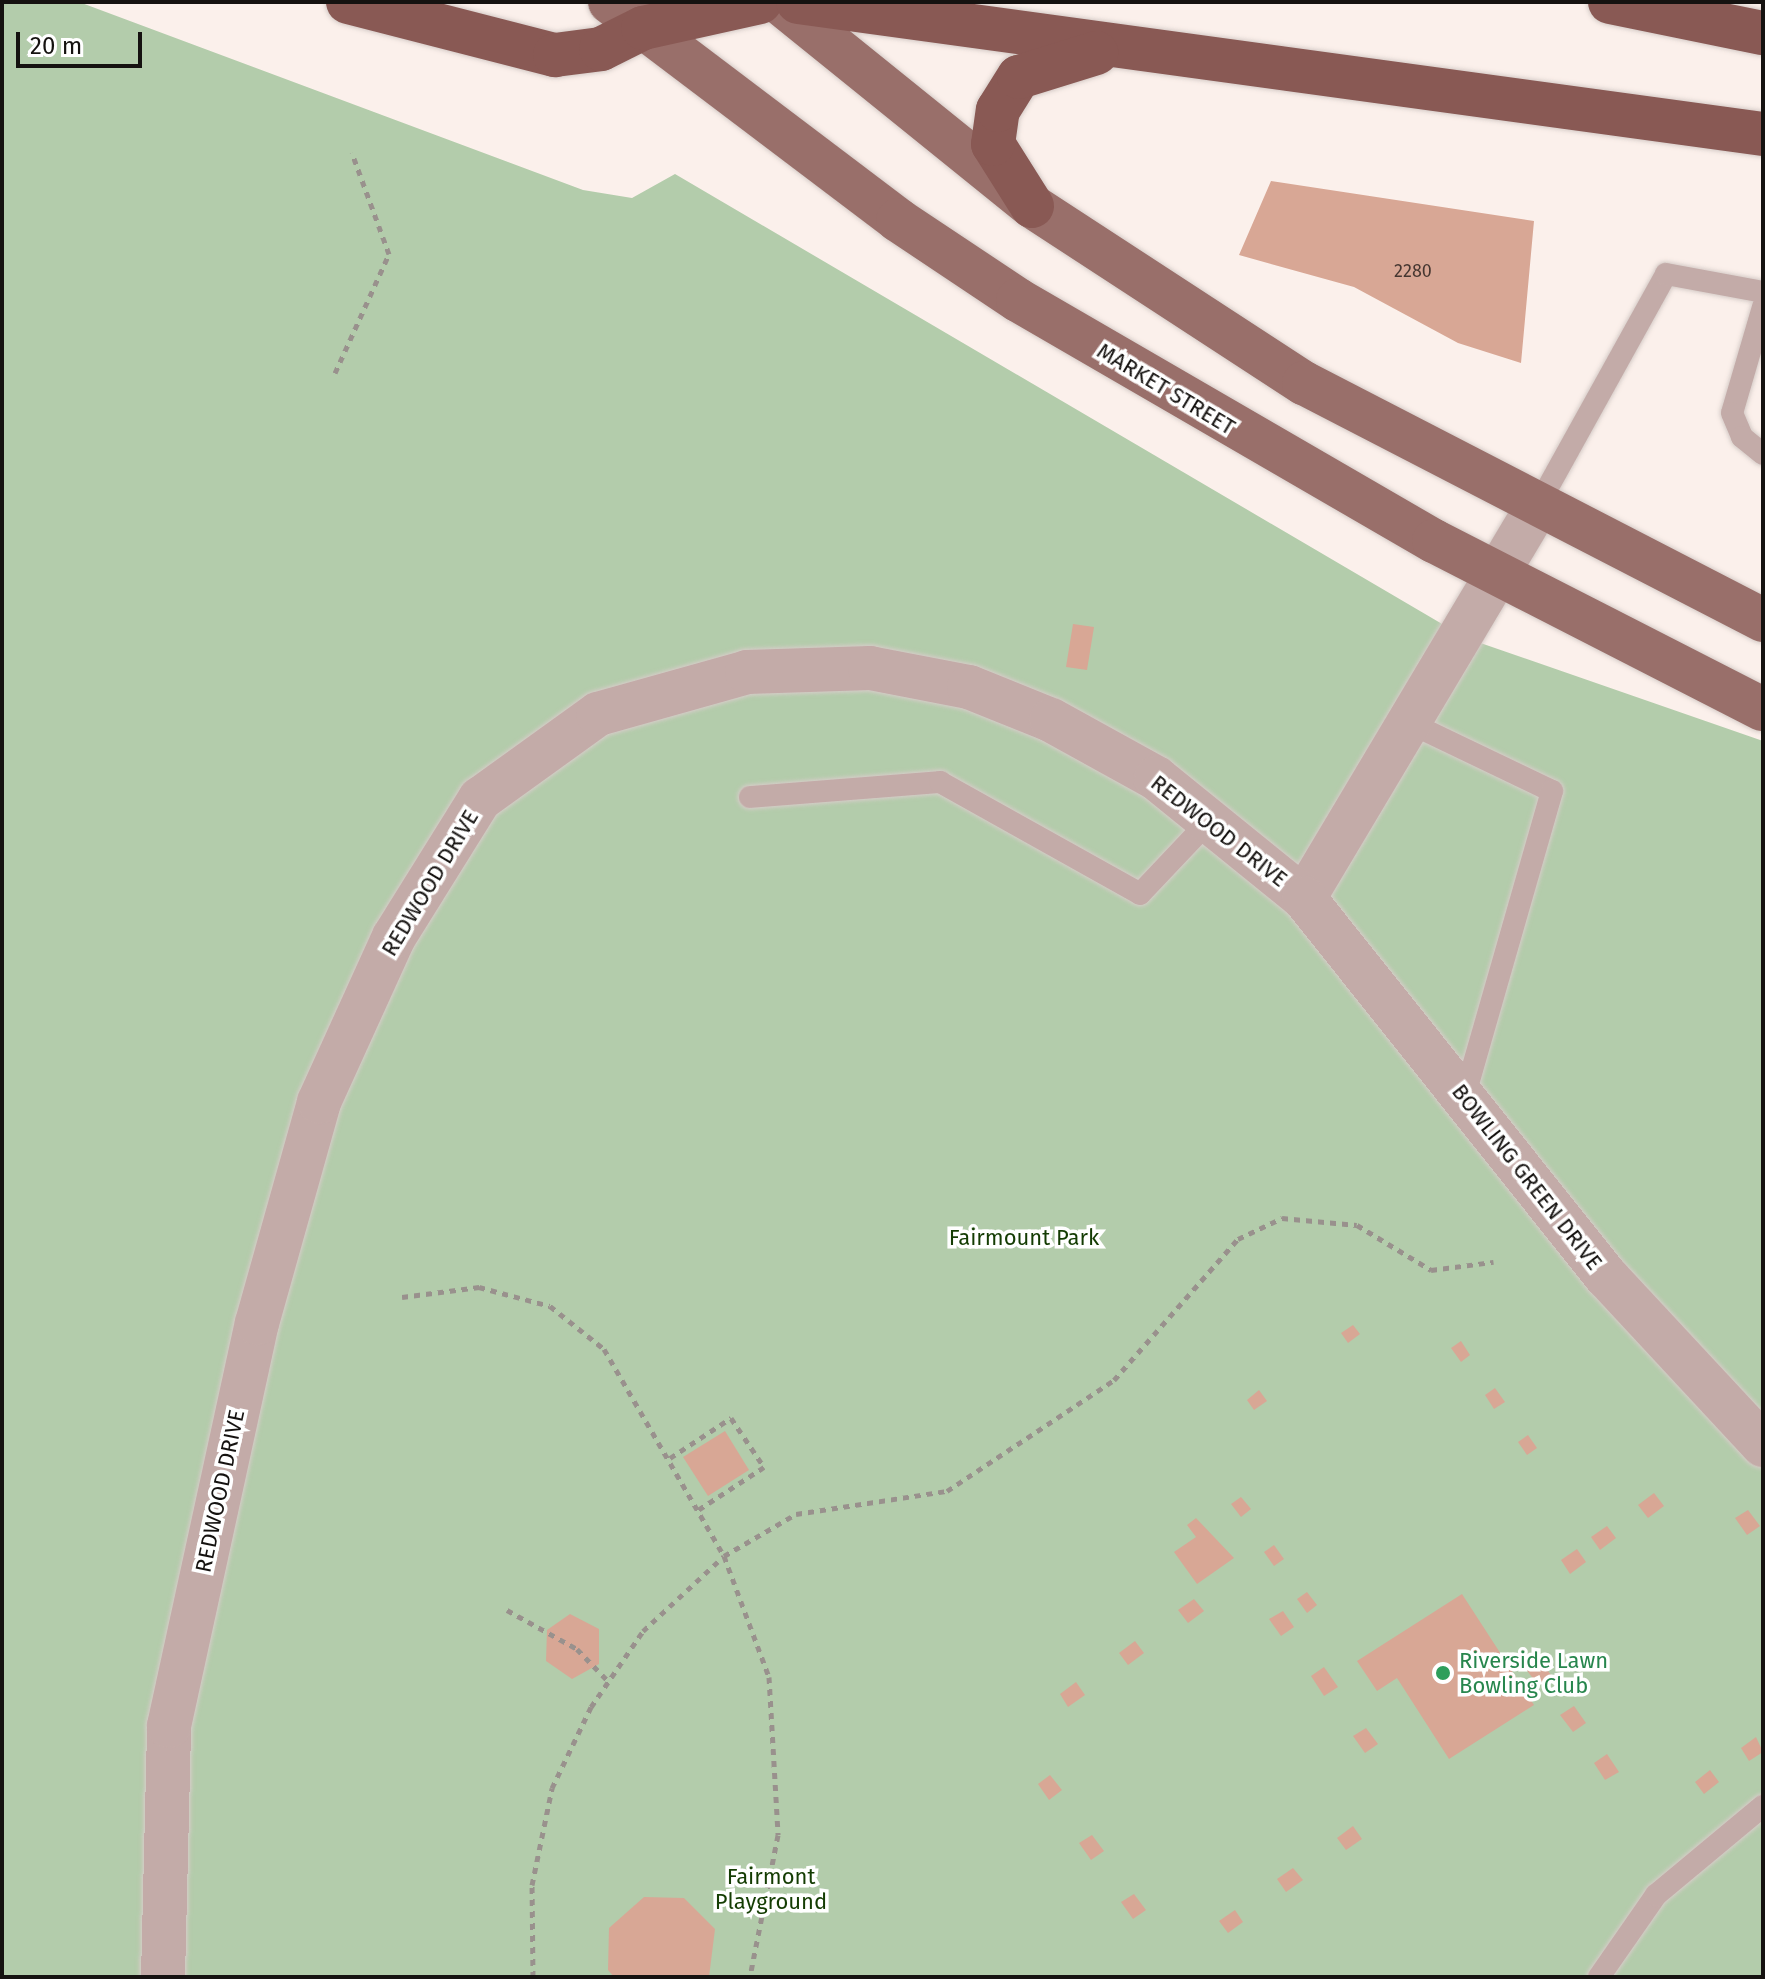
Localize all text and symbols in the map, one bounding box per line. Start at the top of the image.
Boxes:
scale bar [20,16,146,66]
text: 20 m [30,32,82,60]
house number: 2280 [1394,260,1432,282]
street label: MARKET STREET [1092,337,1240,441]
street label: REDWOOD DRIVE [1146,770,1292,892]
street label: REDWOOD DRIVE [376,805,484,961]
street label: BOWLING GREEN DRIVE [1446,1079,1608,1275]
park label: Fairmount Park [949,1225,1099,1251]
street label: REDWOOD DRIVE [190,1407,250,1575]
place label: Riverside Lawn Bowling Club [1459,1647,1608,1698]
marker: Riverside Lawn Bowling Club [1434,1664,1452,1682]
park label: Fairmont Playground [715,1863,827,1914]

